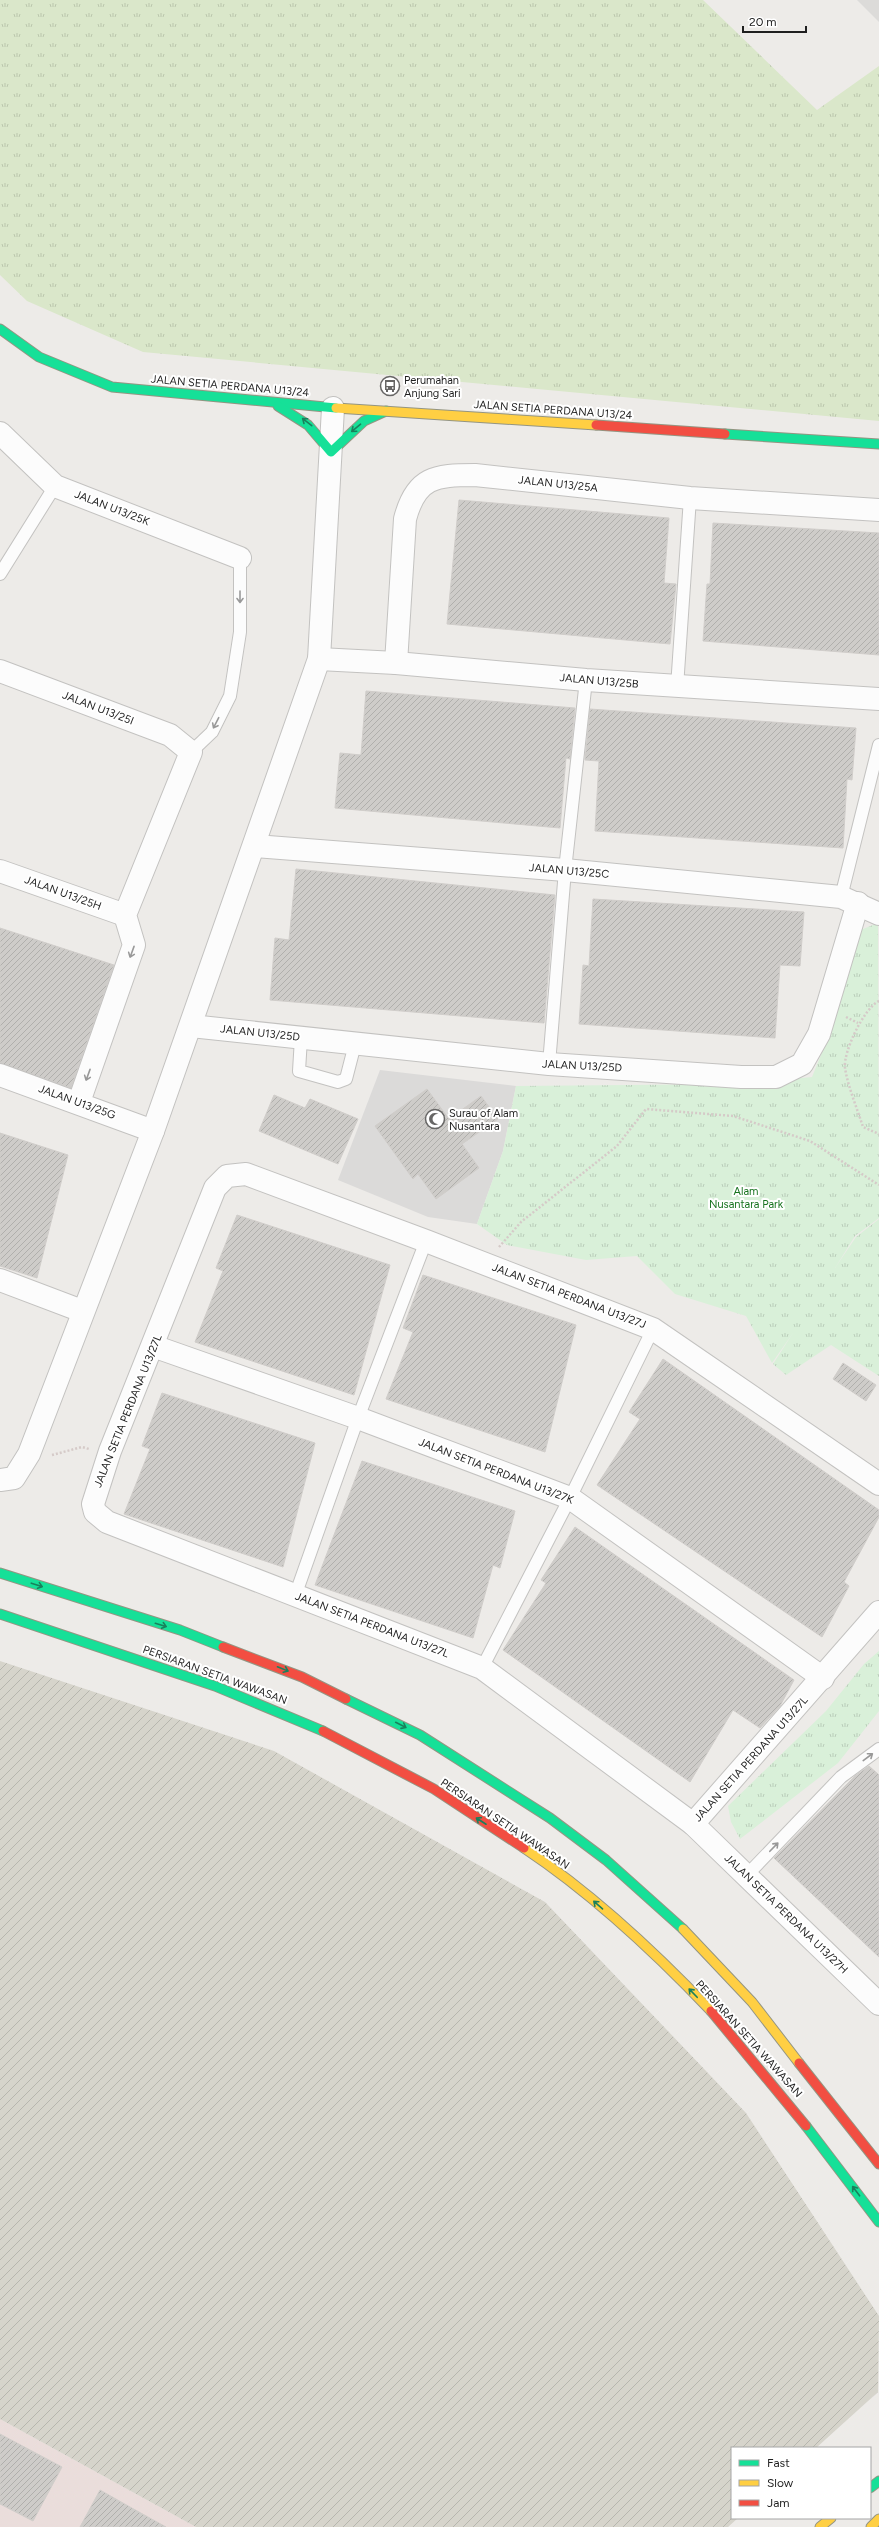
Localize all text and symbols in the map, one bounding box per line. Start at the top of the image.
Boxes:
scale bar [743,8,806,34]
text: 20 m [749,15,777,29]
street label: JALAN SETIA PERDANA U13/24 [150,373,310,399]
place label: Perumahan Anjung Sari [404,374,461,400]
bus stop icon: Perumahan Anjung Sari [379,375,401,397]
street label: JALAN SETIA PERDANA U13/24 [473,398,633,422]
one-way arrow [301,418,312,426]
one-way arrow [350,424,361,433]
street label: JALAN U13/25A [518,473,599,495]
street label: JALAN U13/25K [73,488,152,528]
one-way arrow [236,590,244,603]
street label: JALAN U13/25B [559,671,639,691]
street label: JALAN U13/25I [60,688,136,728]
one-way arrow [212,717,219,729]
street label: JALAN U13/25C [528,861,610,881]
street label: JALAN U13/25H [23,873,103,913]
one-way arrow [127,946,135,958]
street label: JALAN U13/25D [219,1022,301,1044]
street label: JALAN U13/25D [542,1057,623,1075]
one-way arrow [84,1069,92,1081]
street label: JALAN U13/25G [37,1082,117,1122]
place label: Surau of Alam Nusantara [449,1107,518,1133]
mosque icon: Surau of Alam Nusantara [424,1108,446,1130]
park label: Alam Nusantara Park [709,1185,784,1211]
street label: JALAN SETIA PERDANA U13/27J [490,1261,648,1331]
street label: JALAN SETIA PERDANA U13/27L [91,1332,165,1489]
street label: JALAN SETIA PERDANA U13/27K [417,1435,576,1507]
one-way arrow [30,1582,43,1589]
street label: JALAN SETIA PERDANA U13/27L [293,1590,451,1661]
one-way arrow [154,1622,167,1629]
street label: PERSIARAN SETIA WAWASAN [141,1643,289,1707]
one-way arrow [276,1666,288,1674]
street label: JALAN SETIA PERDANA U13/27L [691,1694,811,1824]
one-way arrow [394,1722,406,1729]
one-way arrow [862,1753,873,1761]
street label: PERSIARAN SETIA WAWASAN [438,1776,572,1872]
one-way arrow [476,1817,487,1825]
one-way arrow [769,1842,779,1852]
street label: JALAN SETIA PERDANA U13/27H [722,1852,850,1976]
one-way arrow [593,1900,603,1909]
street label: PERSIARAN SETIA WAWASAN [693,1978,805,2100]
one-way arrow [689,1989,698,1999]
one-way arrow [851,2185,860,2196]
legend [731,2447,871,2519]
text: Fast [767,2456,790,2470]
text: Slow [767,2476,794,2490]
text: Jam [767,2496,790,2510]

